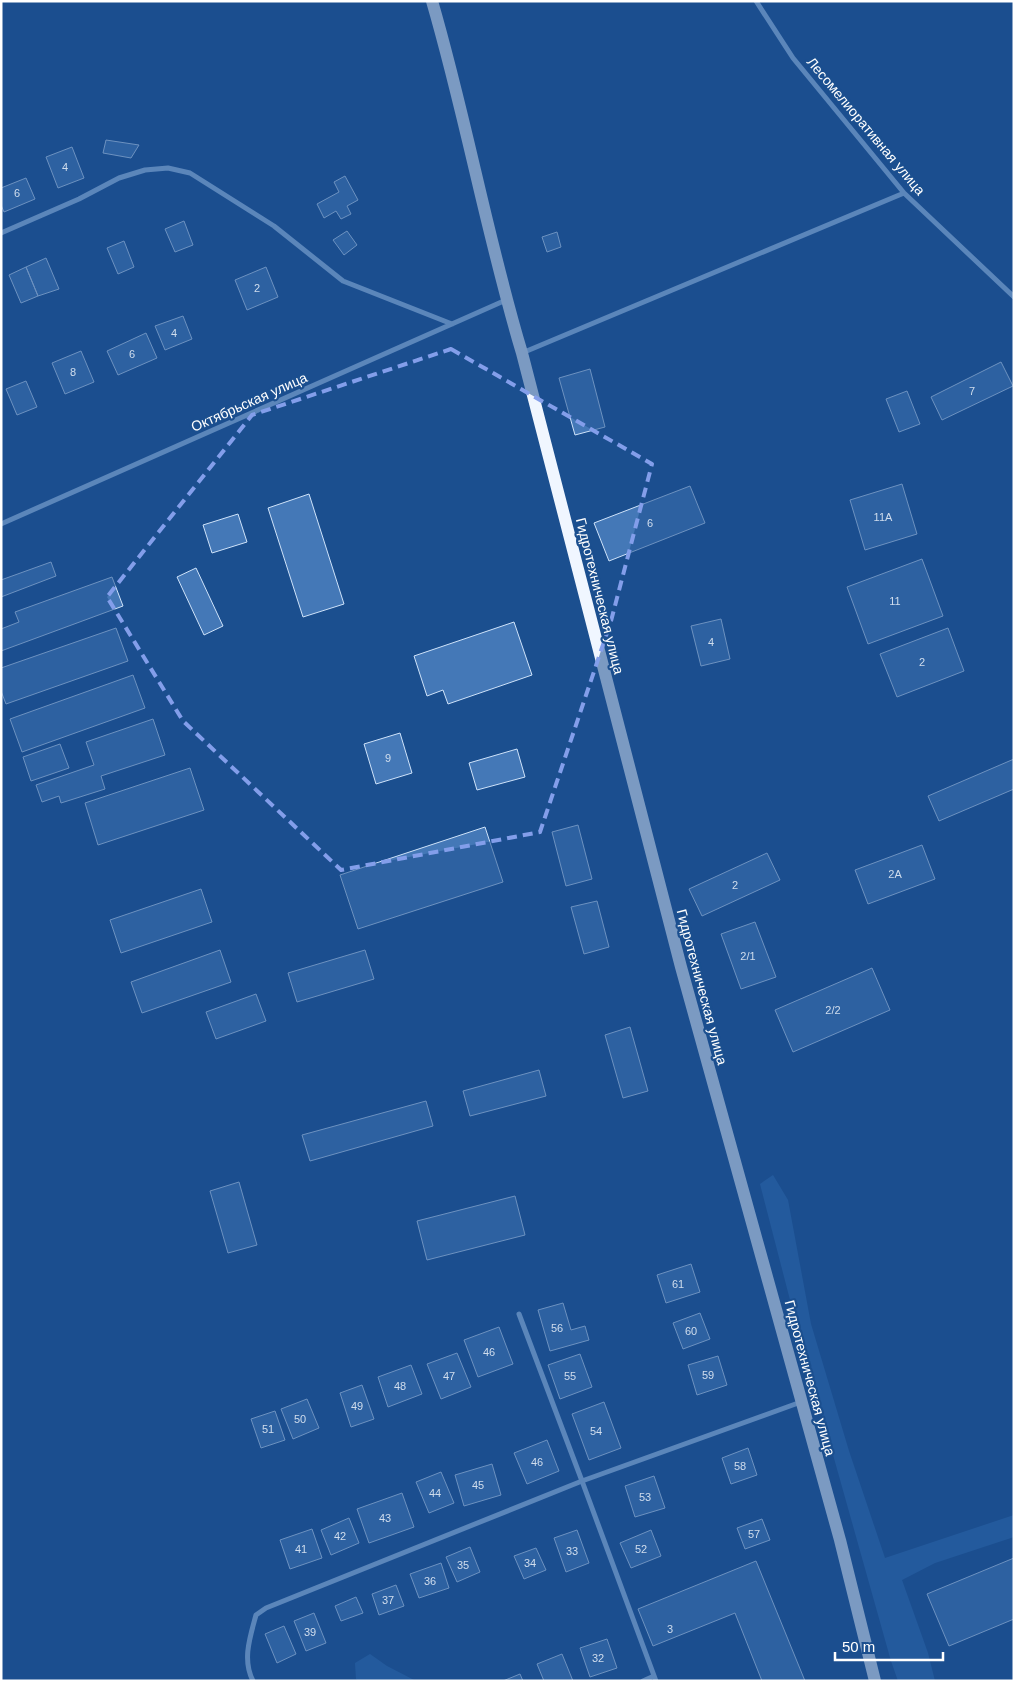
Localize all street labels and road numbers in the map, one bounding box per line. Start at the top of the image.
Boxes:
street label: Лесомелиоративная улица [804,54,929,198]
street label: Октябрьская улица [188,369,310,435]
street label: Гидротехническая улица [573,516,627,676]
street label: Гидротехническая улица [673,907,731,1067]
street label: Гидротехническая улица [781,1298,839,1458]

